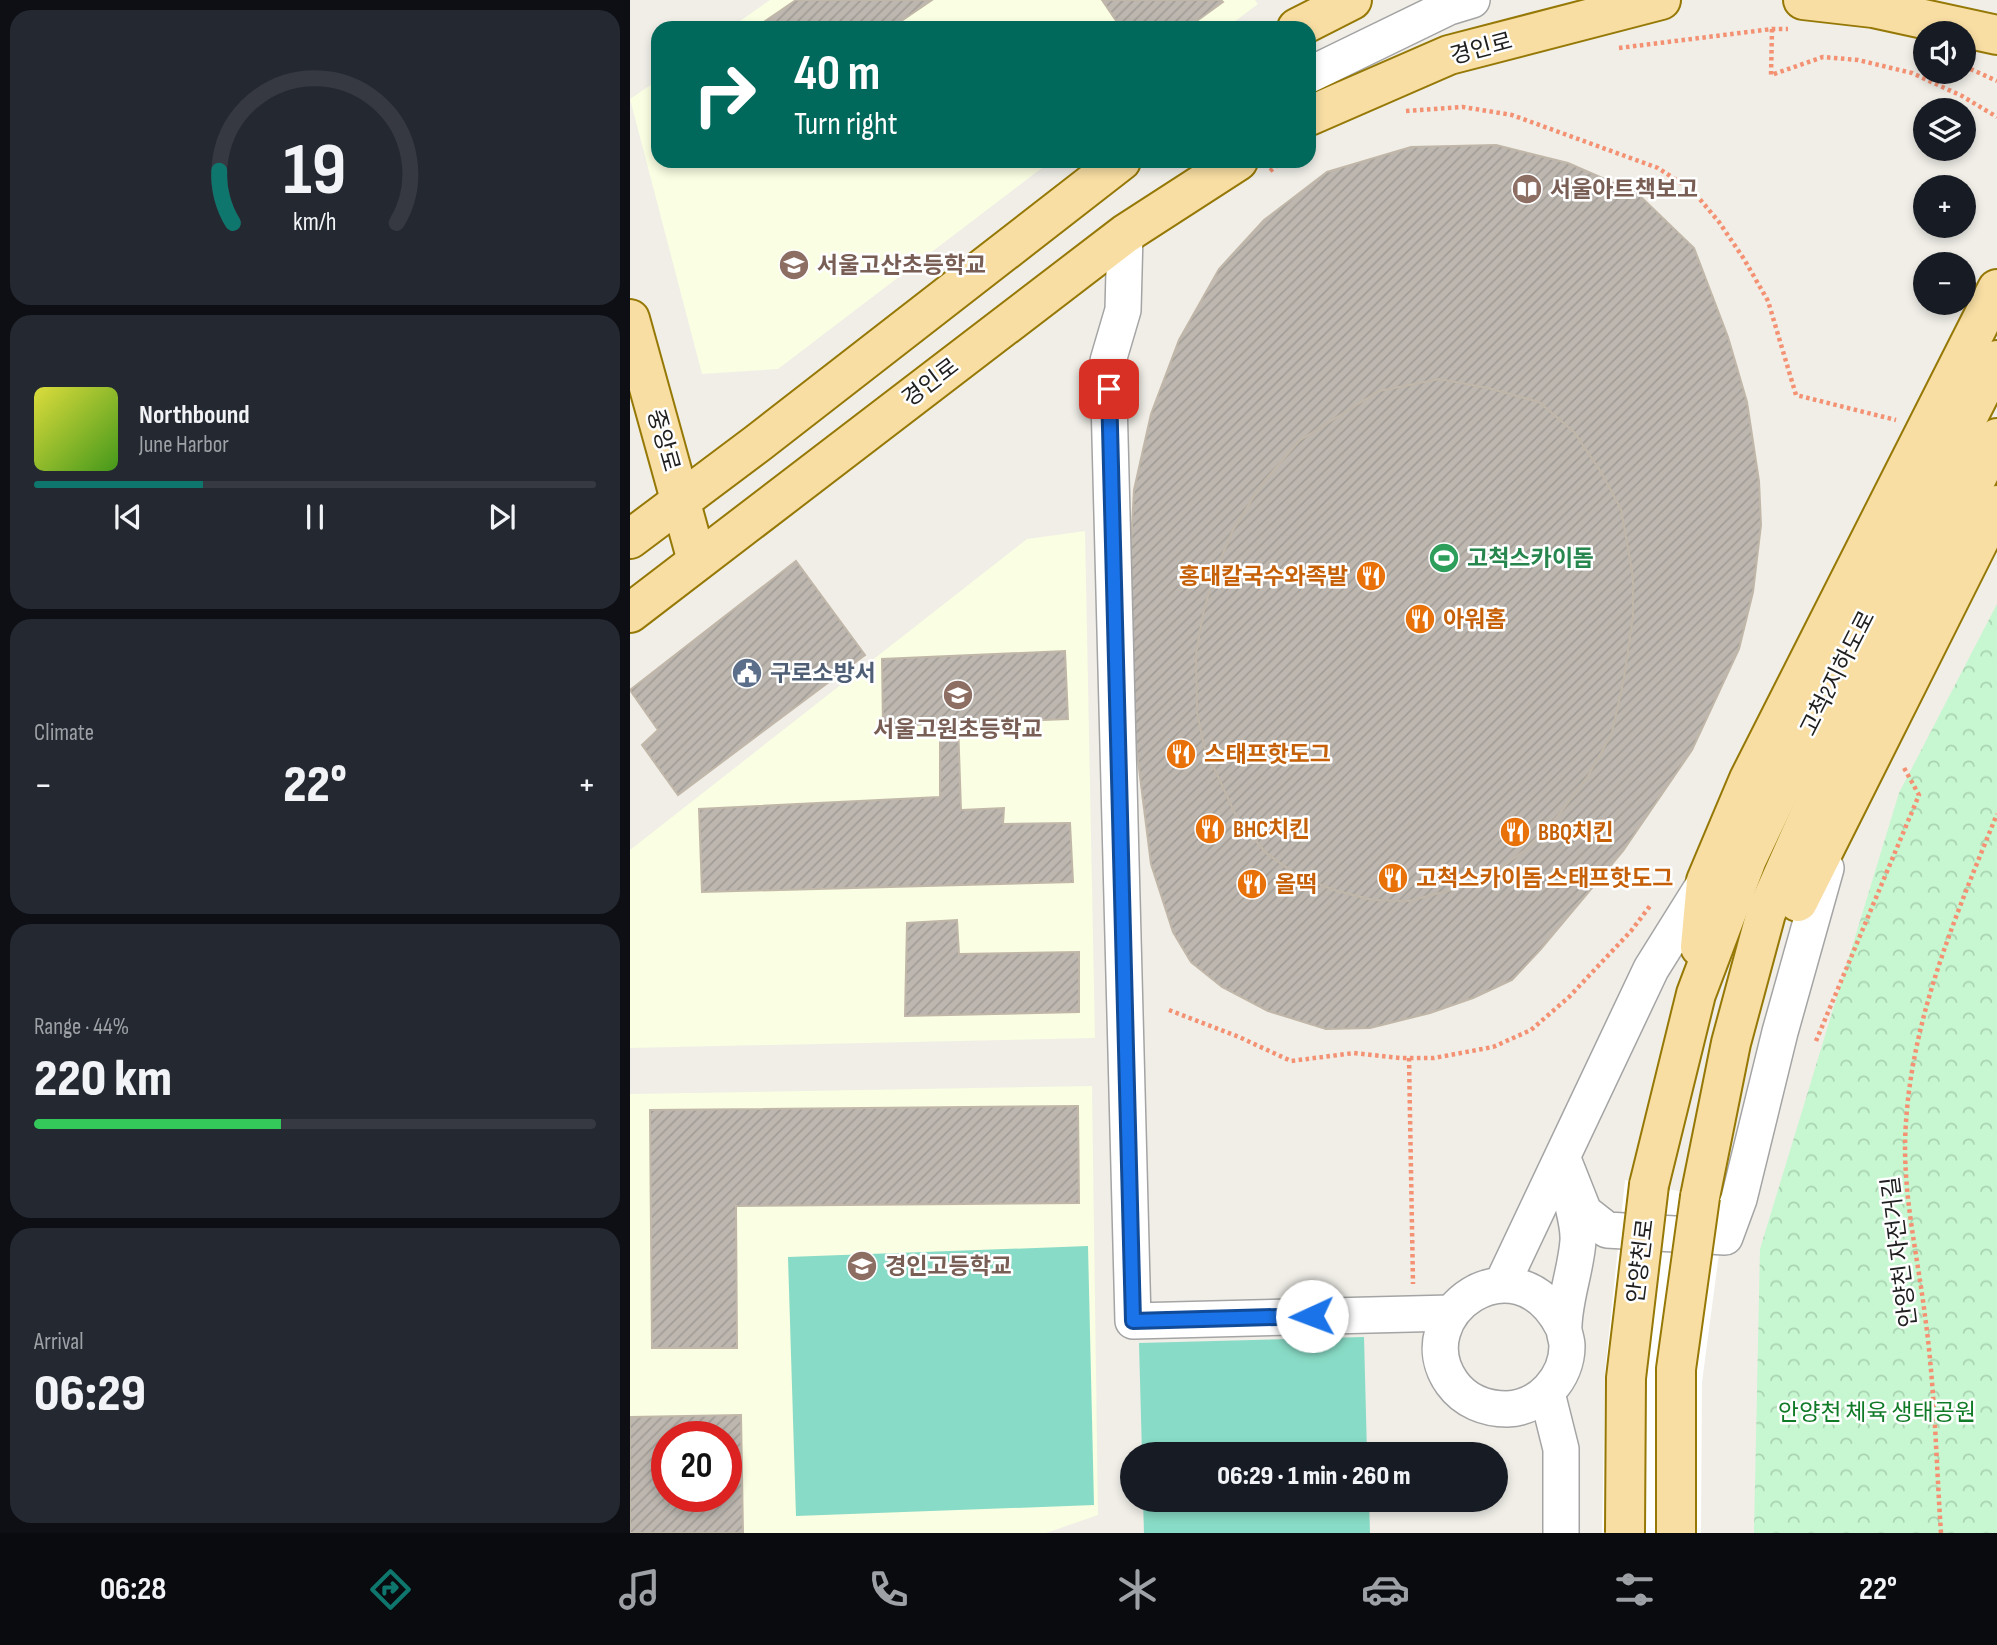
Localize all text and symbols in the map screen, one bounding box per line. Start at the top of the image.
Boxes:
map controls [1913,21,1976,315]
button: sound [1913,21,1976,84]
street label: 경인로 [1447,27,1516,71]
text: 40 m [794,45,880,104]
icon: right [679,49,770,140]
button: layers [1913,98,1976,161]
text: Turn right [794,105,898,144]
text: 19 [283,128,347,216]
library icon: 서울아트책보고 [1510,172,1544,206]
button: + [1913,175,1976,238]
place label: 서울아트책보고 [1550,176,1698,204]
text: km/h [293,207,337,238]
school or university icon: 서울고산초등학교 [777,248,811,282]
place label: 서울고산초등학교 [817,252,986,280]
button: − [1913,252,1976,315]
street label: 경인로 [897,353,964,413]
pin [1079,359,1139,419]
icon: arrive [1090,370,1128,408]
text: Northbound [139,400,250,431]
street label: 중앙로 [641,406,685,475]
text: June Harbor [139,431,229,459]
icon: previous [109,498,147,536]
icon: pause [296,498,334,536]
icon: next [483,498,521,536]
sports icon: 고척스카이돔 [1427,541,1461,575]
place label: 고척스카이돔 [1467,545,1594,573]
restaurant icon: 홍대칼국수와족발 [1354,559,1388,593]
place label: 홍대칼국수와족발 [1179,563,1348,591]
restaurant icon: 아워홈 [1403,602,1437,636]
place label: 아워홈 [1443,606,1506,634]
street label: 고척2지하도로 [1794,606,1881,741]
public building icon: 구로소방서 [730,656,764,690]
place label: 구로소방서 [770,660,876,688]
school or university icon: 서울고원초등학교 [941,678,975,712]
place label: 서울고원초등학교 [873,716,1043,744]
text: Climate [34,719,94,747]
restaurant icon: 스태프핫도그 [1164,737,1198,771]
place label: 스태프핫도그 [1204,741,1331,769]
text: 22° [283,754,347,817]
text: − [34,763,53,808]
text: + [577,763,596,808]
restaurant icon: BHC치킨 [1193,812,1227,846]
restaurant icon: BBQ치킨 [1498,815,1532,849]
place label: BHC치킨 [1233,816,1310,844]
place label: BBQ치킨 [1538,819,1614,847]
restaurant icon: 고척스카이돔 스태프핫도그 [1376,861,1410,895]
place label: 고척스카이돔 스태프핫도그 [1416,865,1674,893]
restaurant icon: 올떡 [1235,867,1269,901]
place label: 올떡 [1275,871,1317,899]
text: Range · 44% [34,1013,129,1041]
text: 220 km [34,1048,172,1111]
street label: 안양천 자전거길 [1877,1175,1923,1329]
street label: 안양천로 [1622,1217,1660,1305]
school or university icon: 경인고등학교 [845,1249,879,1283]
place label: 경인고등학교 [885,1253,1012,1281]
position arrow [1275,1279,1349,1353]
text: Arrival [34,1328,83,1356]
text: 06:29 [34,1363,146,1426]
park label: 안양천 체육 생태공원 [1778,1399,1976,1427]
speed limit sign: 20 [651,1421,742,1512]
text: 06:29 · 1 min · 260 m [1217,1461,1411,1492]
icon: directions [366,1565,415,1614]
icon: music [615,1565,664,1614]
icon: phone [864,1565,913,1614]
icon: climate [1113,1565,1162,1614]
icon: car [1361,1565,1410,1614]
icon: filters [1610,1565,1659,1614]
text: 06:28 [100,1570,166,1609]
text: 22° [1859,1570,1897,1609]

